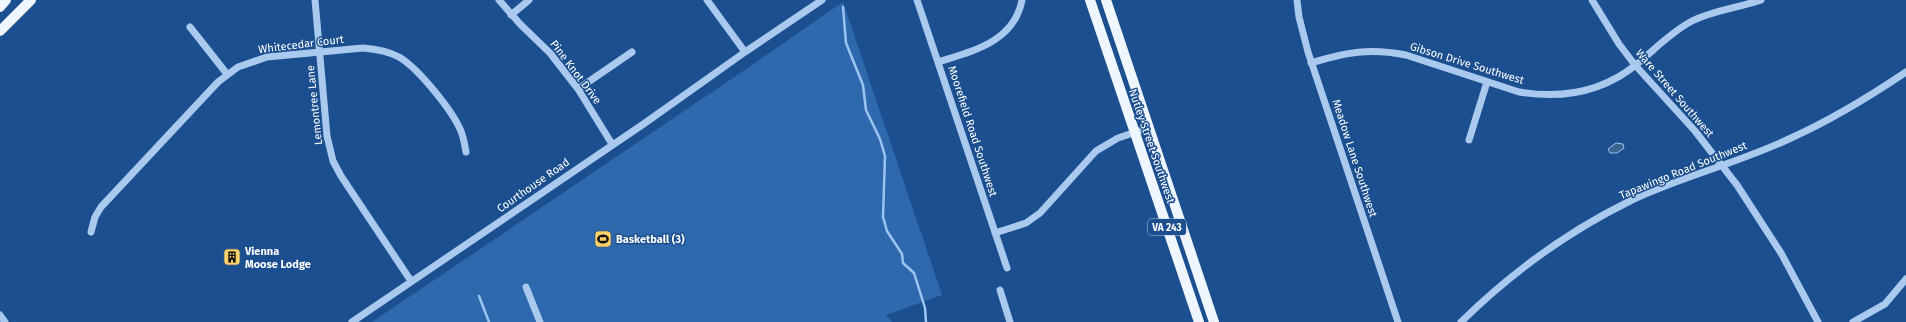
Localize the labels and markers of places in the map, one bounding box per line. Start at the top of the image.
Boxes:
sports icon: Basketball (3) [593,229,613,249]
place label: Basketball (3) [616,233,685,246]
place label: Vienna Moose Lodge [244,245,311,271]
building icon: Vienna Moose Lodge [222,247,242,267]

